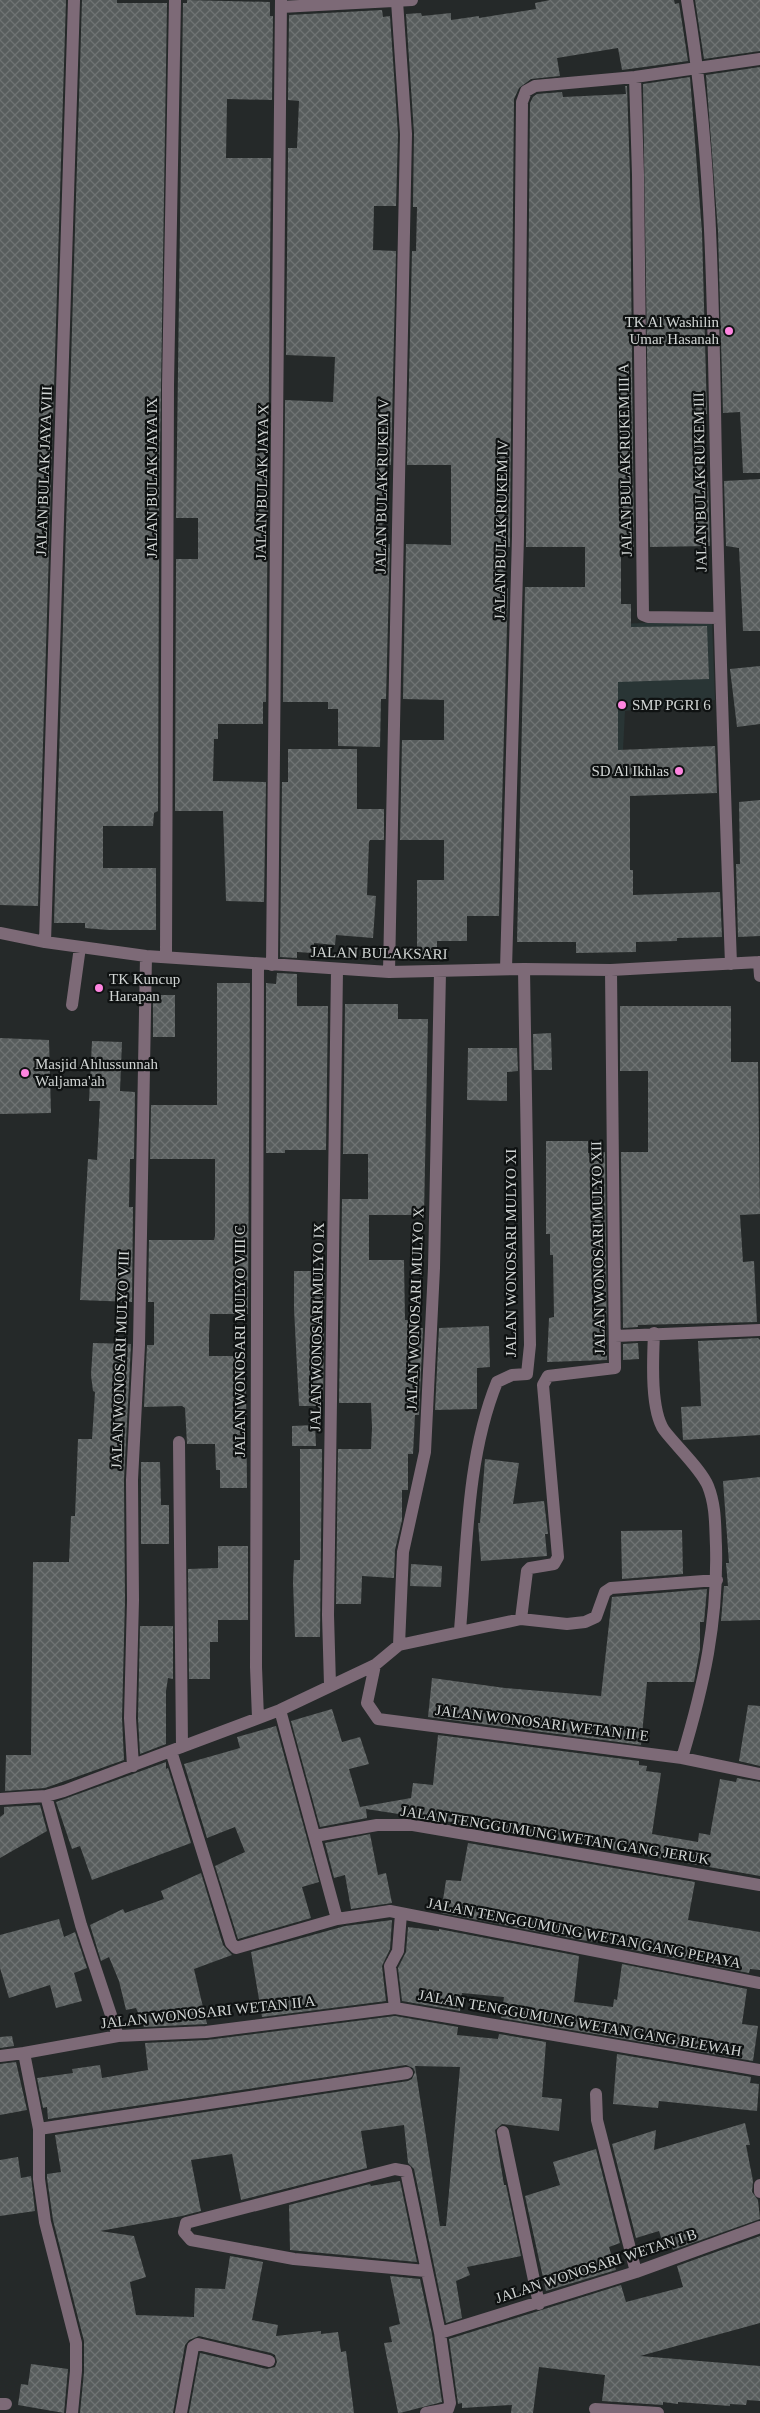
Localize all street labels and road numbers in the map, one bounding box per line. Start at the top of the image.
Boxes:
street label: JALAN BULAK RUKEM III A [615,363,635,557]
street label: JALAN BULAK JAYA VIII [33,386,55,556]
street label: JALAN BULAK RUKEM III [690,392,710,572]
street label: JALAN BULAK JAYA IX [144,397,160,558]
street label: JALAN BULAK RUKEM V [372,398,392,574]
street label: JALAN BULAK JAYA X [253,404,271,560]
street label: JALAN BULAK RUKEM IV [491,440,511,620]
street label: JALAN BULAKSARI [310,944,448,962]
street label: JALAN WONOSARI MULYO XII [588,1141,608,1355]
street label: JALAN WONOSARI MULYO XI [503,1149,519,1357]
street label: JALAN WONOSARI MULYO X [403,1207,427,1411]
street label: JALAN WONOSARI MULYO IX [307,1222,327,1431]
street label: JALAN WONOSARI MULYO VIII C [232,1225,248,1457]
street label: JALAN WONOSARI MULYO VIII [108,1251,132,1469]
street label: JALAN WONOSARI WETAN II E [434,1702,650,1744]
street label: JALAN TENGGUMUNG WETAN GANG JERUK [399,1803,711,1867]
street label: JALAN TENGGUMUNG WETAN GANG PEPAYA [426,1895,743,1971]
street label: JALAN TENGGUMUNG WETAN GANG BLEWAH [417,1987,743,2059]
street label: JALAN WONOSARI WETAN II A [100,1993,316,2031]
street label: JALAN WONOSARI WETAN I B [493,2226,699,2306]

